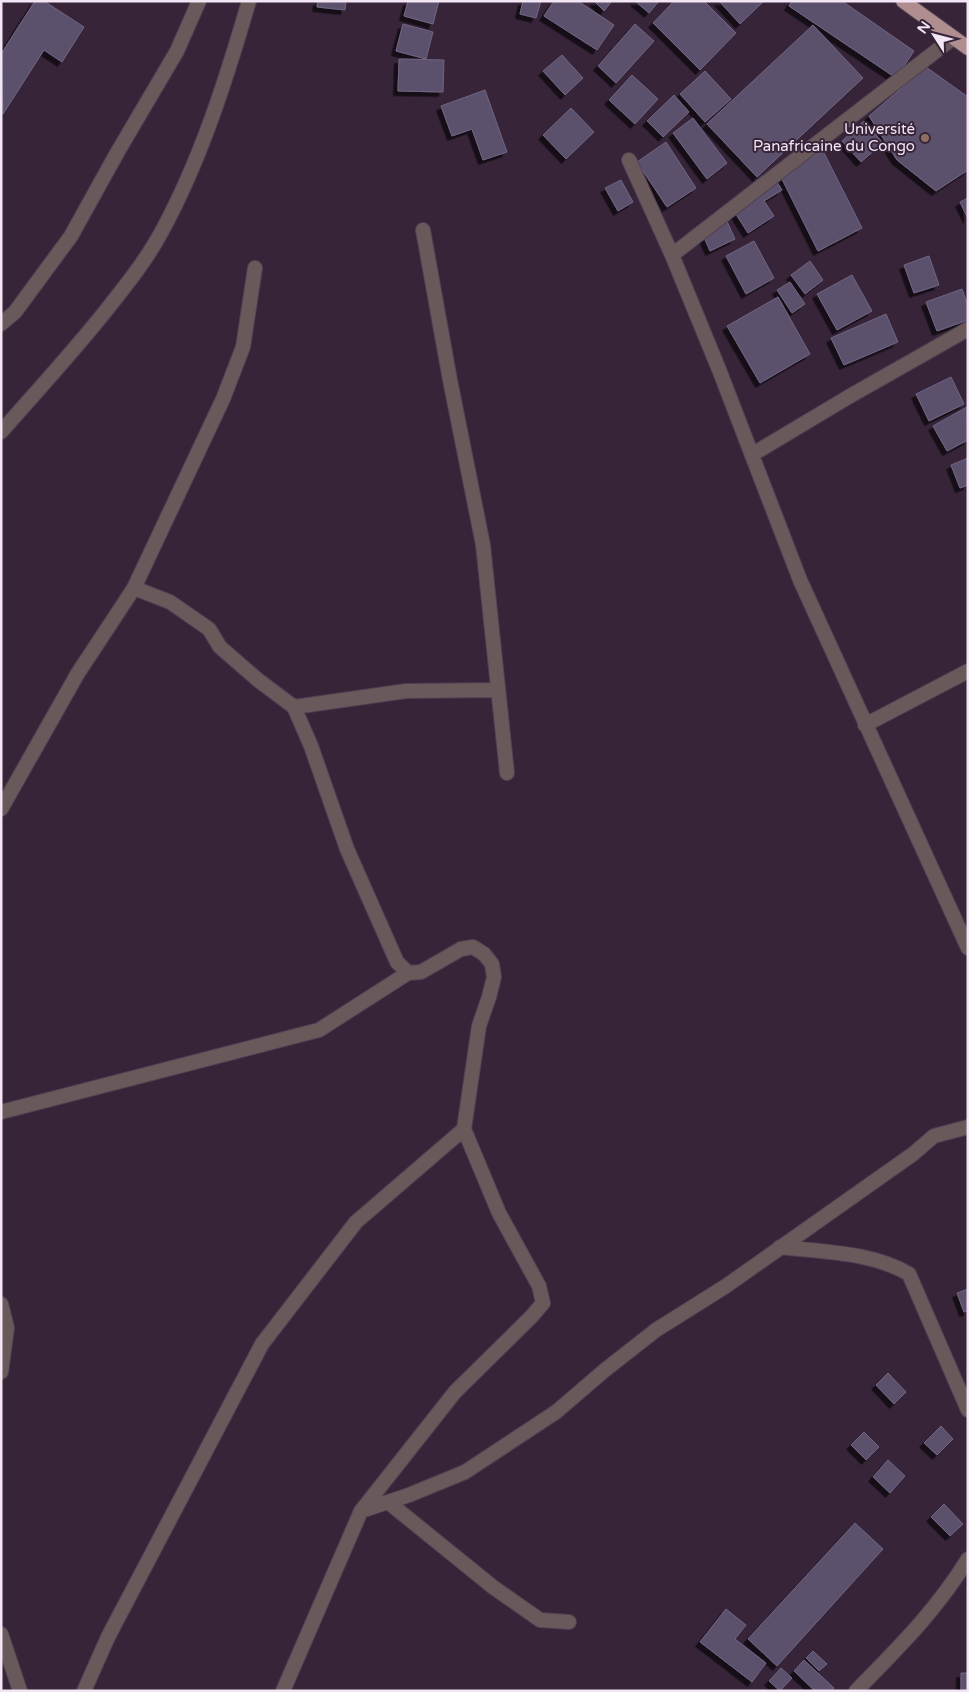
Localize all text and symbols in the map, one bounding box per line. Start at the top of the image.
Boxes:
north arrow [909,10,959,60]
text: N [914,18,934,37]
place label: Université Panafricaine du Congo [753,120,915,155]
marker: Université Panafricaine du Congo [919,132,931,144]

